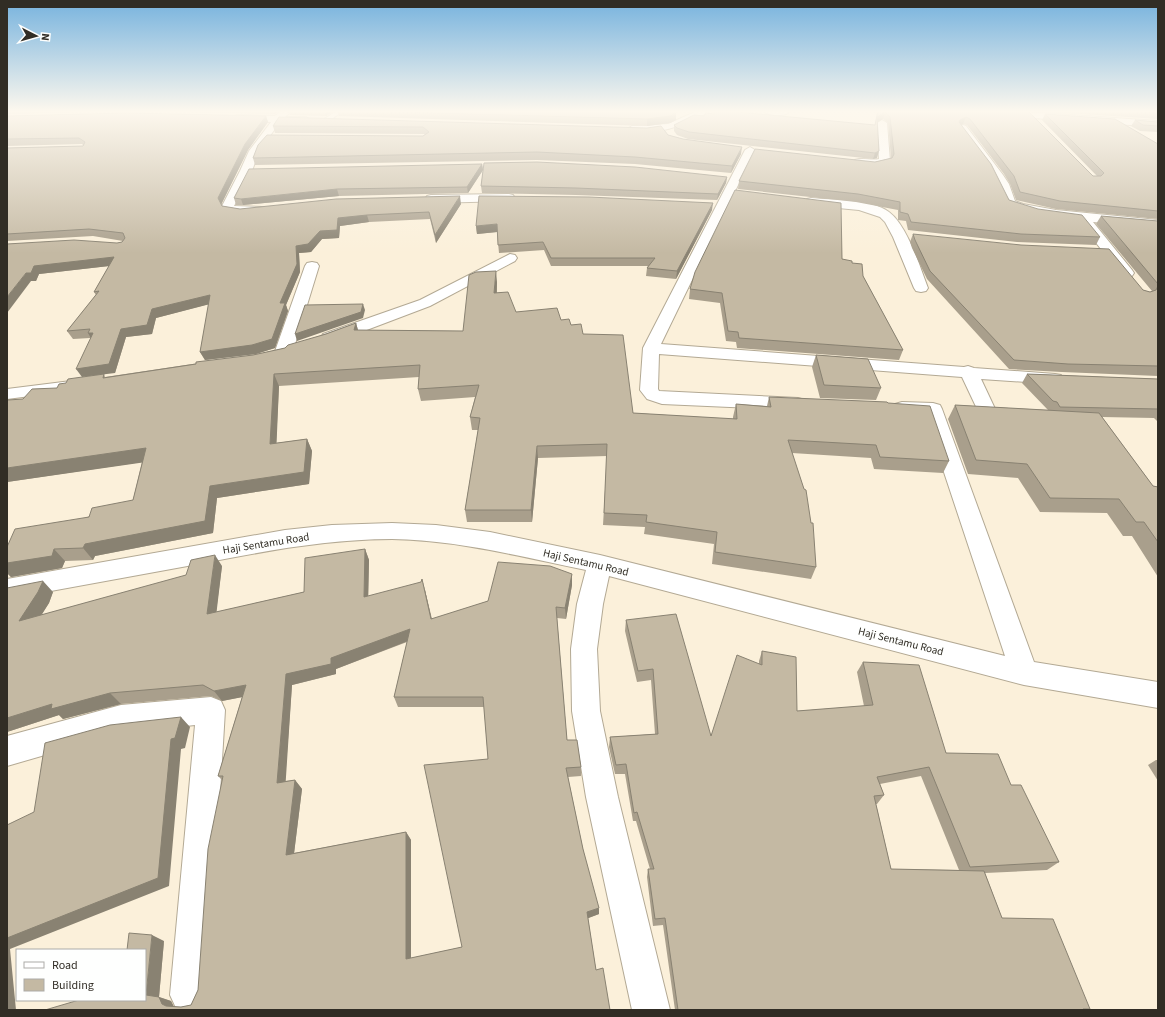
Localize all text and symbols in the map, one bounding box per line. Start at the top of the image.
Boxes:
north arrow [16,16,56,56]
text: N [38,33,53,41]
street label: Haji Sentamu Road [222,529,311,558]
street label: Haji Sentamu Road [542,545,630,580]
street label: Haji Sentamu Road [857,624,945,659]
legend [16,949,146,1001]
text: Road [52,957,78,974]
text: Building [52,977,94,994]

